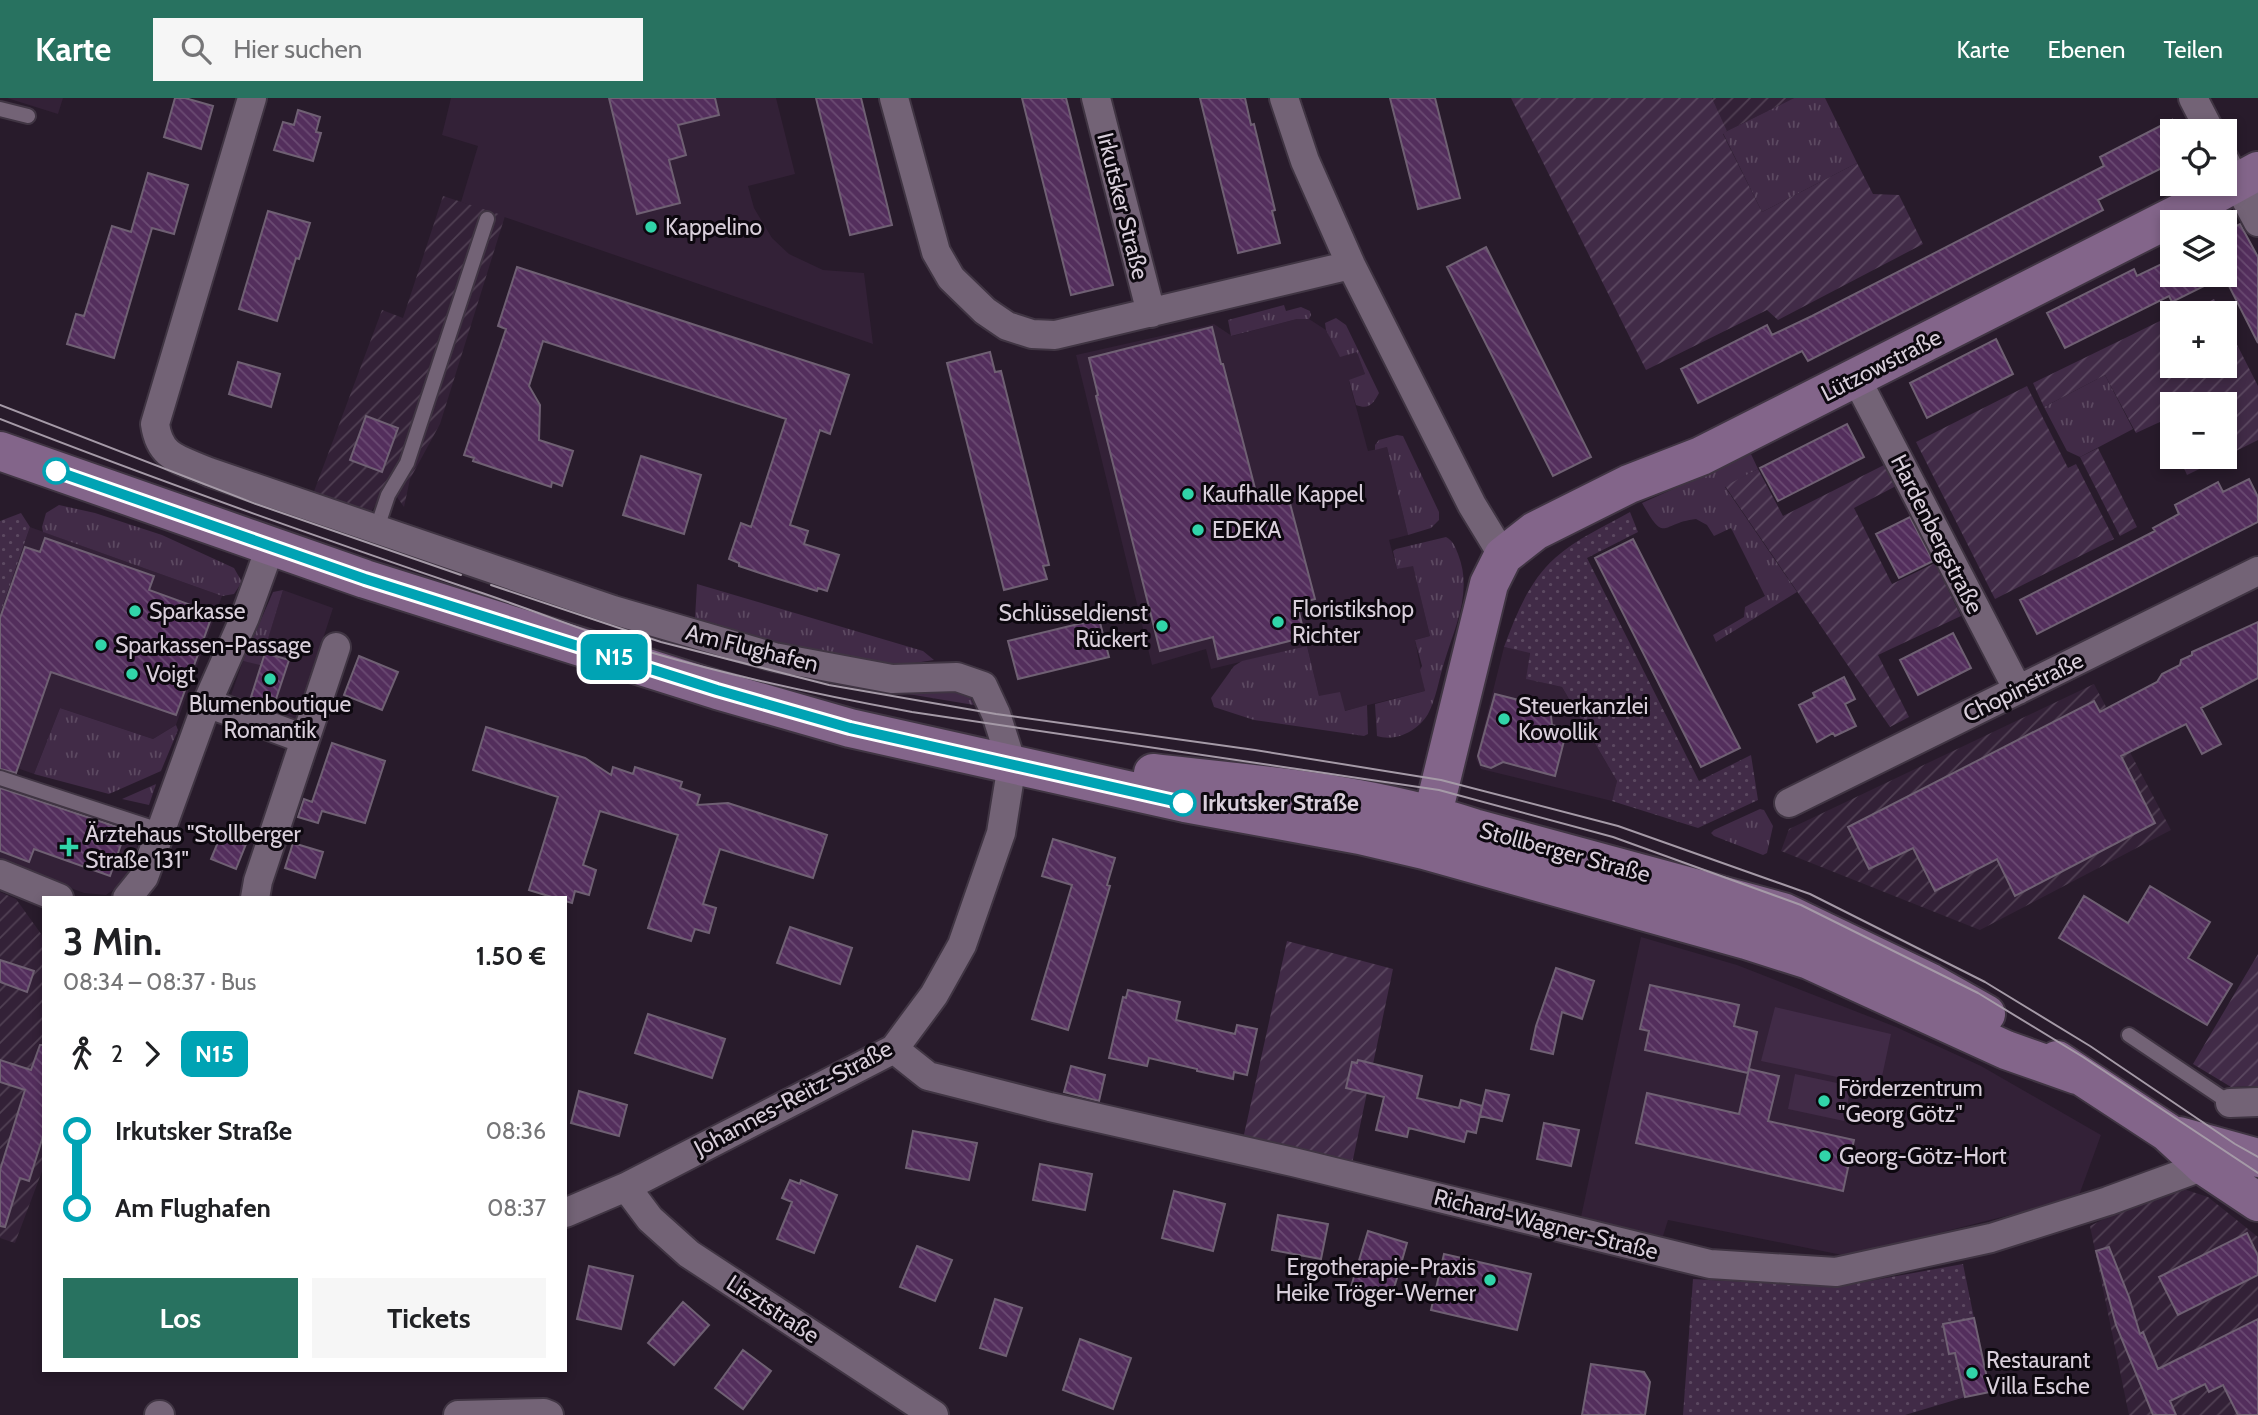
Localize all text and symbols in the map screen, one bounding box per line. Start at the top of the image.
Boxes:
search box [153,18,643,81]
text: Karte [35,29,111,69]
icon: search [177,30,215,68]
text: Hier suchen [233,33,362,65]
text: Karte [1956,35,2009,64]
text: Ebenen [2047,35,2125,64]
text: Teilen [2163,35,2223,64]
map controls [2160,119,2237,469]
button: locate [2160,119,2237,196]
street label: Irkutsker Straße [1091,130,1155,283]
button: layers [2160,210,2237,287]
place label: Kappelino [665,213,762,241]
marker: Kappelino [643,219,659,235]
button: + [2160,301,2237,378]
street label: Lützowstraße [1816,323,1946,407]
button: − [2160,392,2237,469]
street label: Hardenbergstraße [1885,450,1989,618]
unlabelled marker [43,458,69,484]
place label: Kaufhalle Kappel [1202,480,1364,508]
marker: Kaufhalle Kappel [1180,486,1196,502]
place label: EDEKA [1212,516,1281,544]
marker: EDEKA [1190,522,1206,538]
place label: Floristikshop Richter [1292,595,1414,649]
place label: Sparkasse [149,597,246,625]
place label: Schlüsseldienst Rückert [999,599,1148,653]
marker: Sparkasse [127,603,143,619]
marker: Floristikshop Richter [1270,614,1286,630]
street label: Am Flughafen [683,618,821,678]
marker: Schlüsseldienst Rückert [1154,618,1170,634]
place label: Sparkassen-Passage [115,631,311,659]
line badge: N15 [574,634,654,680]
marker: Sparkassen-Passage [93,637,109,653]
text: N15 [595,642,633,671]
street label: Chopinstraße [1958,646,2088,728]
place label: Voigt [146,660,196,688]
marker: Voigt [124,666,140,682]
marker: Blumenboutique Romantik [262,671,278,687]
place label: Blumenboutique Romantik [189,690,352,744]
place label: Steuerkanzlei Kowollik [1518,692,1649,746]
marker: Steuerkanzlei Kowollik [1496,711,1512,727]
place label: Irkutsker Straße [1202,789,1359,817]
marker: Irkutsker Straße [1170,790,1196,816]
street label: Stollberger Straße [1477,816,1654,888]
place label: Ärztehaus "Stollberger Straße 131" [85,820,302,874]
marker: Ärztehaus "Stollberger Straße 131" [59,837,79,857]
text: 3 Min. [63,918,162,965]
text: 1.50 € [476,940,546,972]
text: 08:34 – 08:37 · Bus [63,968,256,996]
street label: Johannes-Reitz-Straße [688,1034,897,1163]
icon: walk [63,1035,101,1073]
icon: forward [133,1035,171,1073]
text: N15 [195,1039,234,1068]
text: 2 [111,1040,123,1068]
place label: Förderzentrum "Georg Götz" [1838,1074,1983,1128]
marker: Förderzentrum "Georg Götz" [1816,1093,1832,1109]
text: Irkutsker Straße [115,1115,292,1147]
text: 08:36 [486,1117,546,1145]
place label: Georg-Götz-Hort [1839,1142,2007,1170]
marker: Georg-Götz-Hort [1817,1148,1833,1164]
street label: Richard-Wagner-Straße [1431,1183,1661,1265]
text: Am Flughafen [115,1192,271,1224]
text: 08:37 [487,1194,546,1222]
place label: Ergotherapie-Praxis Heike Tröger-Werner [1275,1253,1477,1307]
street label: Lisztstraße [721,1269,825,1349]
marker: Ergotherapie-Praxis Heike Tröger-Werner [1482,1272,1498,1288]
button: Los [63,1278,298,1358]
button: Tickets [312,1278,546,1358]
place label: Restaurant Villa Esche [1986,1346,2090,1400]
marker: Restaurant Villa Esche [1964,1365,1980,1381]

